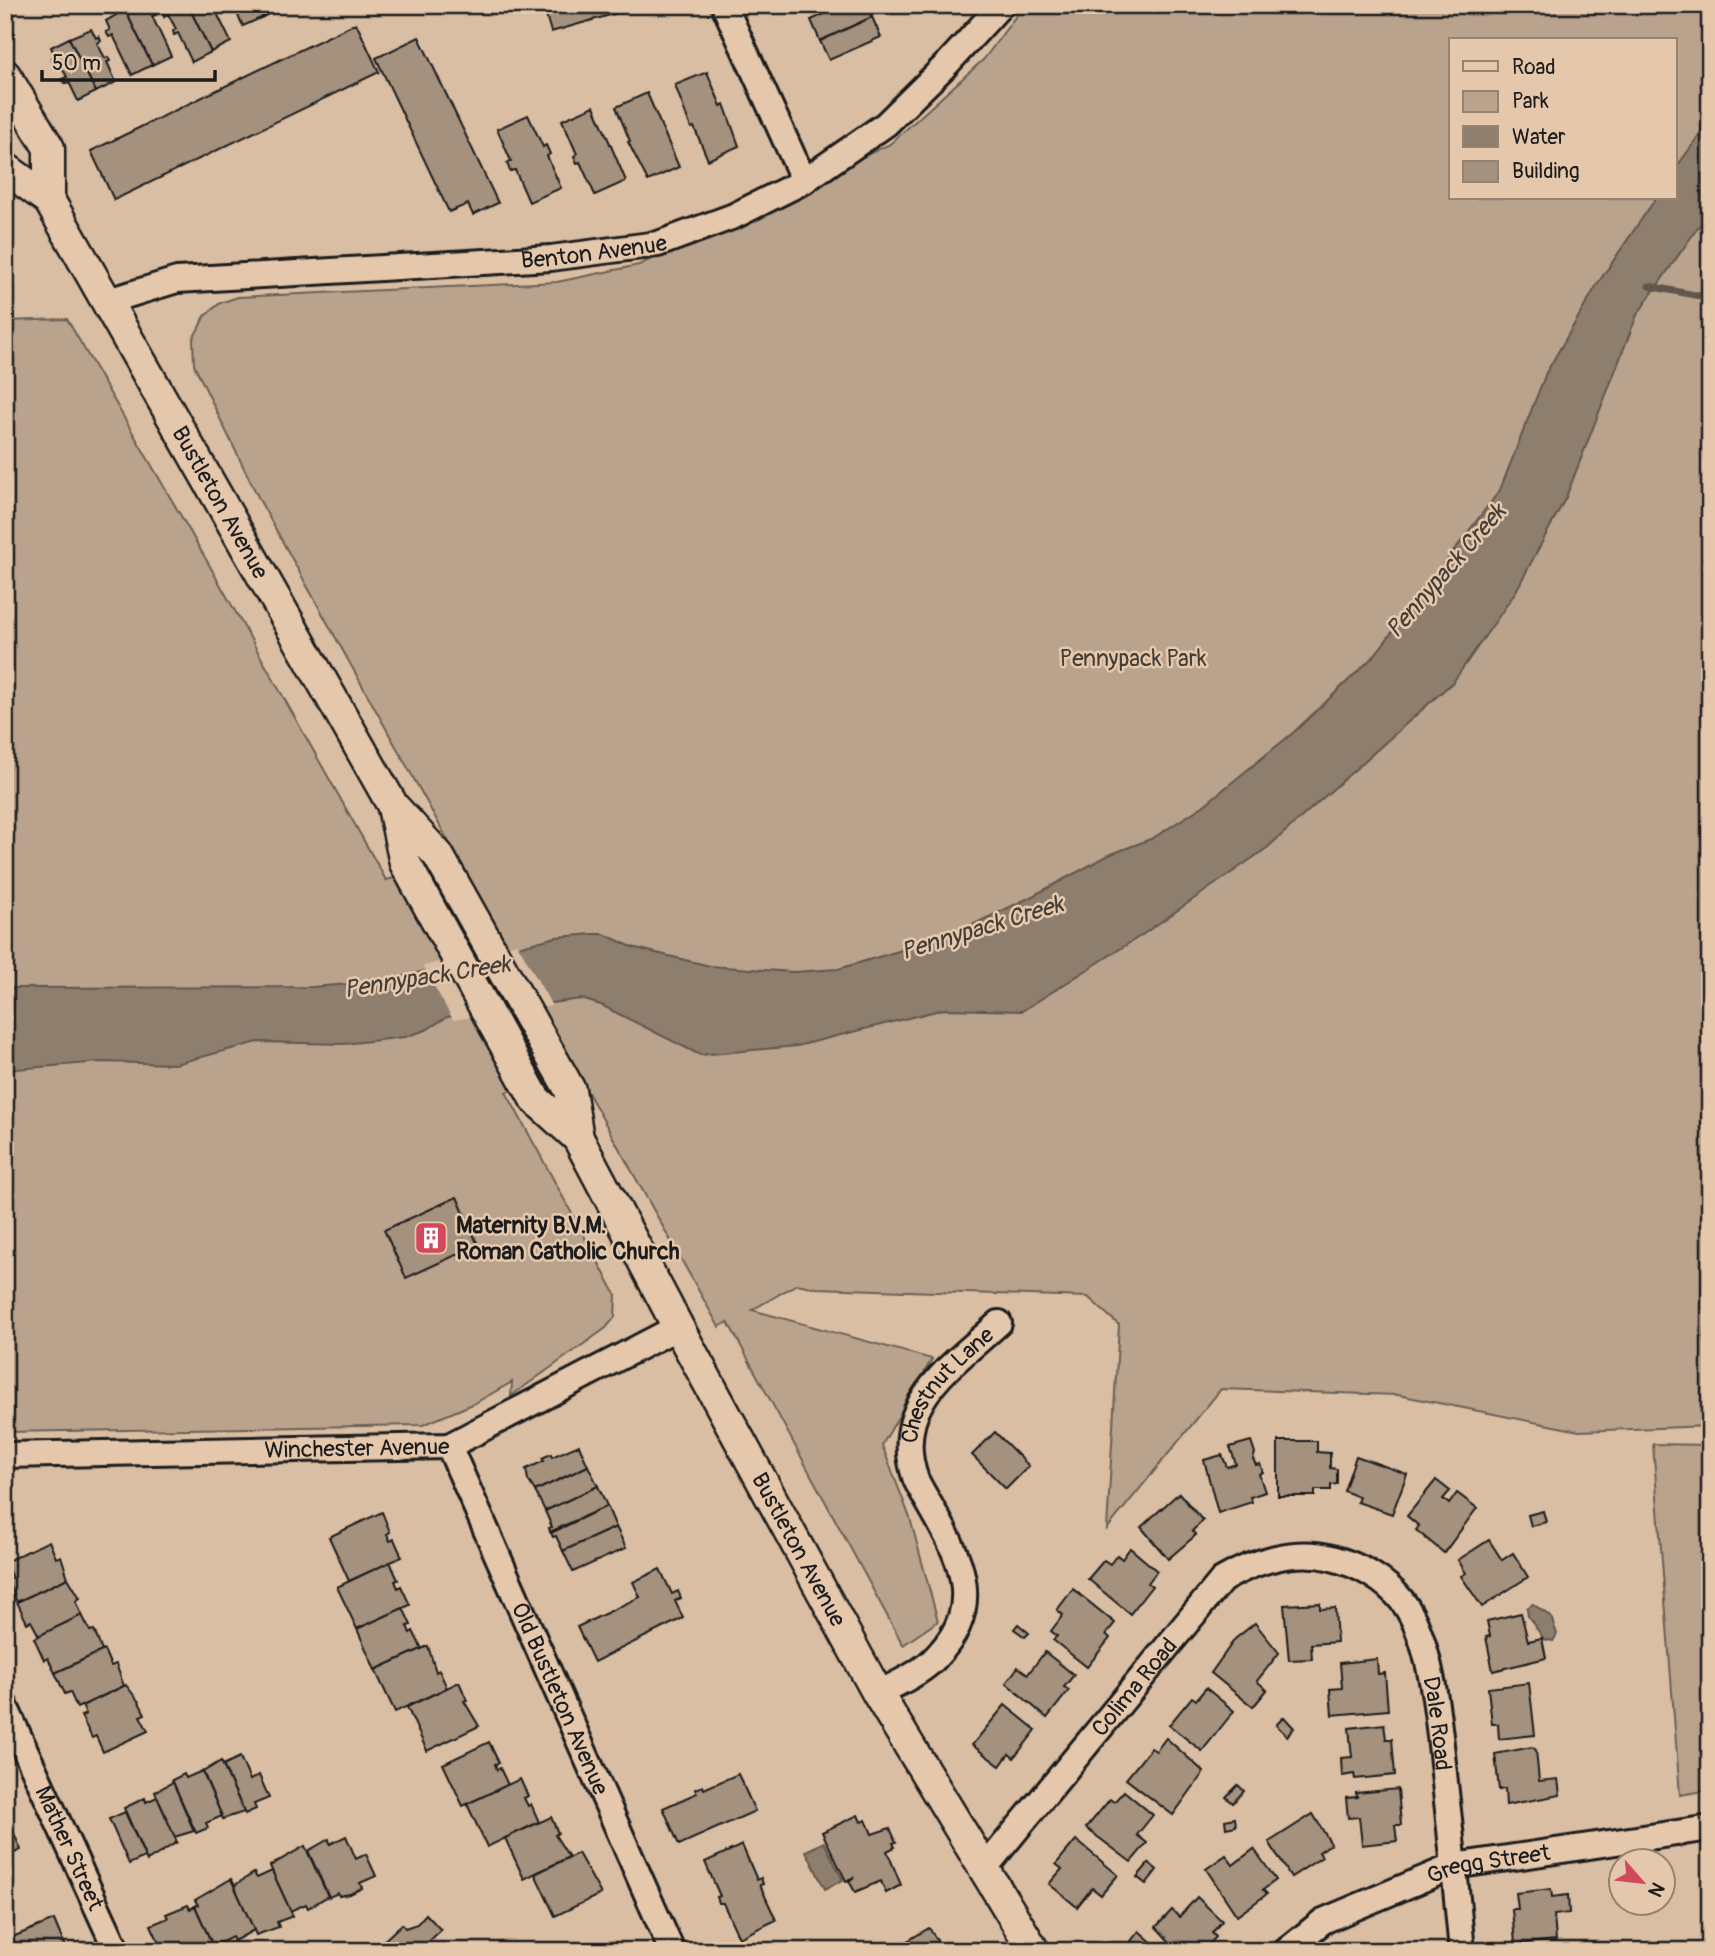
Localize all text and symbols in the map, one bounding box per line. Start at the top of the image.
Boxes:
scale bar [42,38,215,82]
legend [1449,38,1676,200]
text: 50 m [52,50,101,77]
text: Road [1512,54,1556,81]
text: Park [1512,88,1549,115]
text: Water [1512,124,1566,151]
text: Building [1512,158,1579,185]
street label: Benton Avenue [520,227,672,274]
street label: Bustleton Avenue [166,421,276,584]
water label: Pennypack Creek [1380,497,1513,644]
park label: Pennypack Park [1059,644,1207,673]
water label: Pennypack Creek [897,889,1068,966]
water label: Pennypack Creek [342,949,514,1004]
place label: Maternity B.V.M. Roman Catholic Church [456,1211,680,1266]
building icon: Maternity B.V.M. Roman Catholic Church [412,1219,450,1257]
street label: Chestnut Lane [895,1320,1000,1444]
street label: Winchester Avenue [264,1431,450,1464]
street label: Bustleton Avenue [745,1467,853,1632]
street label: Old Bustleton Avenue [505,1598,616,1800]
street label: Colima Road [1085,1632,1183,1742]
street label: Dale Road [1417,1674,1458,1772]
street label: Mather Street [29,1781,111,1915]
street label: Gregg Street [1422,1837,1553,1890]
north arrow [1606,1848,1676,1918]
text: N [1642,1878,1670,1901]

